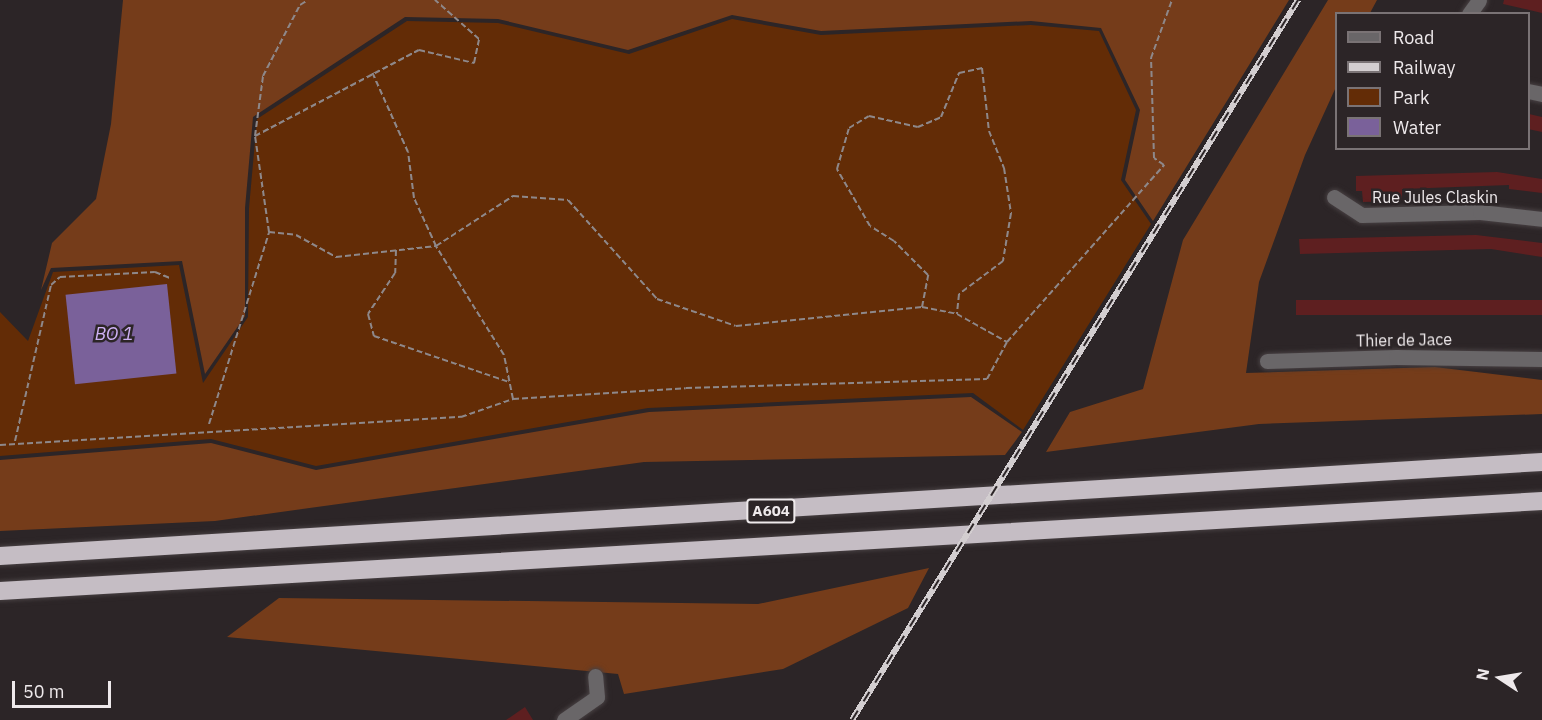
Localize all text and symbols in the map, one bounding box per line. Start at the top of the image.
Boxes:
legend [1335,12,1530,150]
text: Road [1393,26,1434,49]
text: Railway [1393,56,1455,79]
text: Park [1393,86,1429,109]
text: Water [1393,116,1441,139]
street label: Rue Jules Claskin [1372,187,1498,207]
water label: BO 1 [95,323,133,345]
street label: Thier de Jace [1356,330,1452,350]
road number: A604 [746,499,796,523]
north arrow [1470,648,1530,708]
text: N [1471,667,1493,682]
scale bar [15,669,114,707]
text: 50 m [23,680,65,703]

